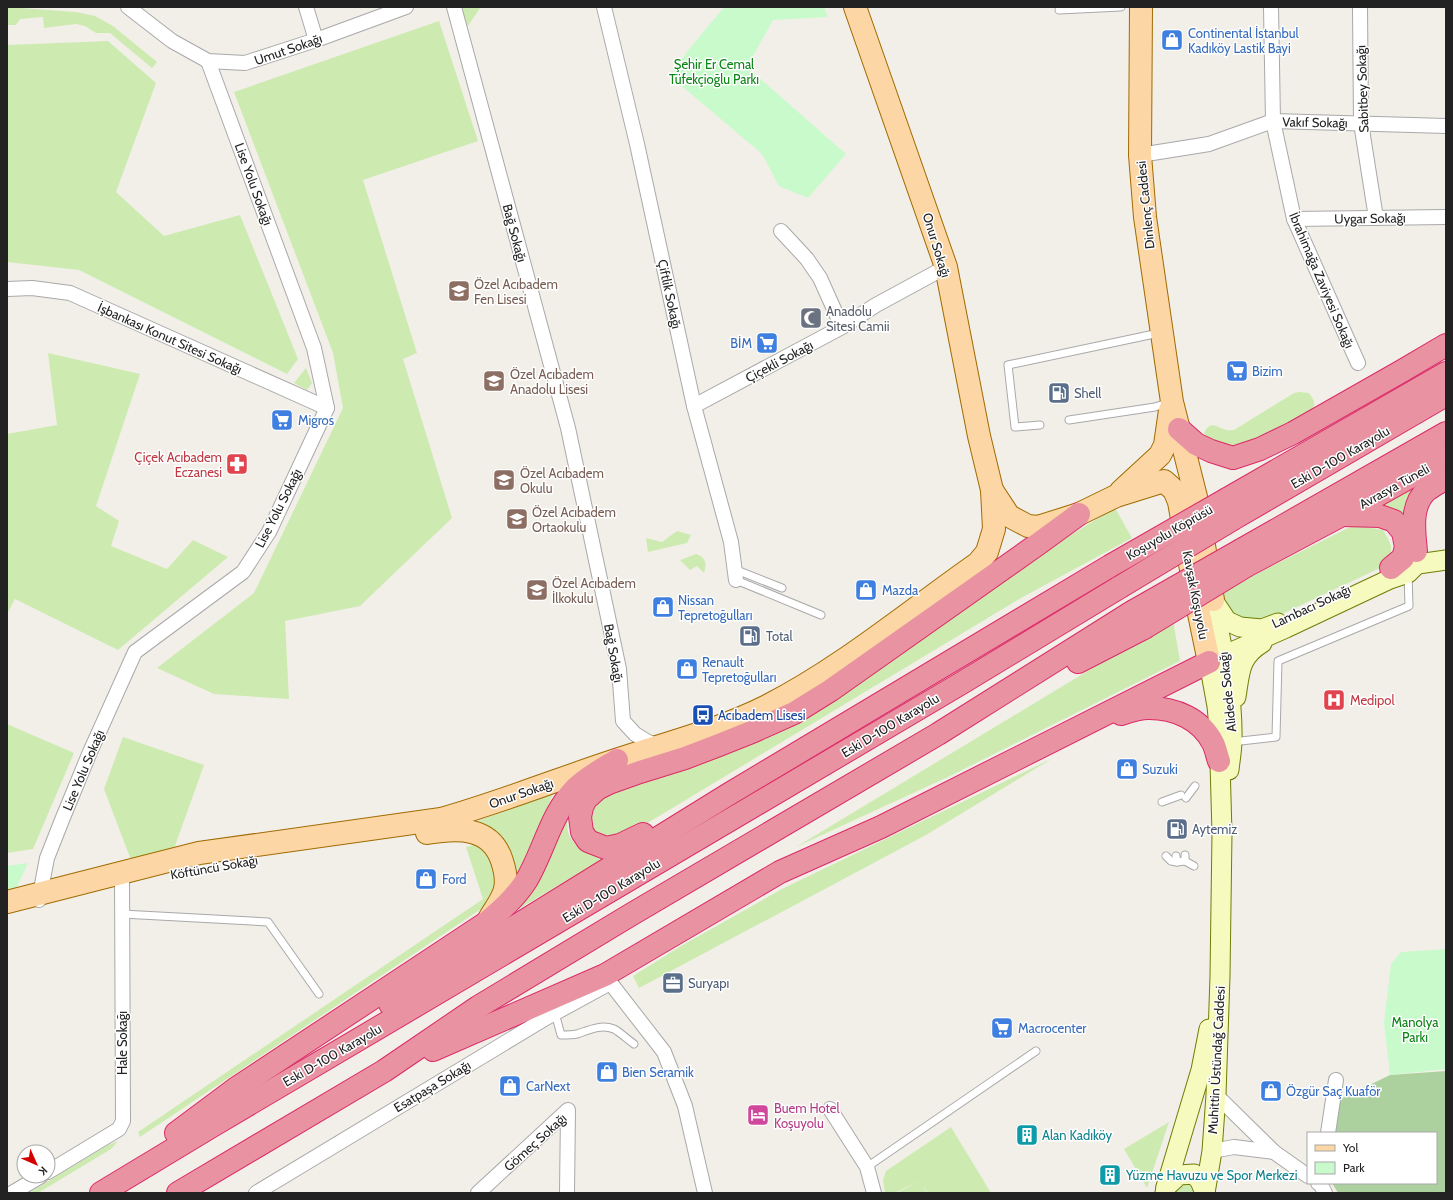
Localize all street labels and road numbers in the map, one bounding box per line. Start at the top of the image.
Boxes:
street label: Umut Sokağı [252,30,324,68]
street label: Sabitbey Sokağı [1352,45,1372,133]
street label: Vakıf Sokağı [1282,113,1348,131]
street label: Lise Yolu Sokağı [232,141,276,227]
street label: Dinlenç Caddesi [1132,160,1158,250]
street label: Bağ Sokağı [500,202,530,264]
street label: Uygar Sokağı [1334,209,1406,227]
street label: İbrahimağa Zaviyesi Sokağı [1286,210,1358,350]
street label: Onur Sokağı [920,211,954,279]
street label: Çiftlik Sokağı [655,258,685,330]
street label: İşbankası Konut Sitesi Sokağı [95,299,245,377]
street label: Çiçekli Sokağı [742,337,816,385]
street label: Eski D-100 Karayolu [1288,422,1392,492]
street label: Avrasya Tüneli [1356,460,1432,512]
street label: Lise Yolu Sokağı [251,466,305,550]
street label: Koşuyolu Köprüsü [1123,501,1215,563]
street label: Kavşak Koşuyolu [1180,549,1212,641]
street label: Lambacı Sokağı [1269,581,1353,631]
street label: Bağ Sokağı [601,622,627,684]
street label: Alidede Sokağı [1215,651,1239,733]
street label: Eski D-100 Karayolu [838,689,942,760]
street label: Lise Yolu Sokağı [59,727,107,813]
street label: Onur Sokağı [487,775,555,811]
street label: Köftüncü Sokağı [169,851,259,883]
street label: Eski D-100 Karayolu [559,854,663,925]
street label: Muhittin Üstündağ Caddesi [1204,986,1228,1134]
street label: Hale Sokağı [114,1011,130,1075]
street label: Eski D-100 Karayolu [280,1020,384,1090]
street label: Esatpaşa Sokağı [391,1057,473,1115]
street label: Gömeç Sokağı [500,1110,570,1174]

